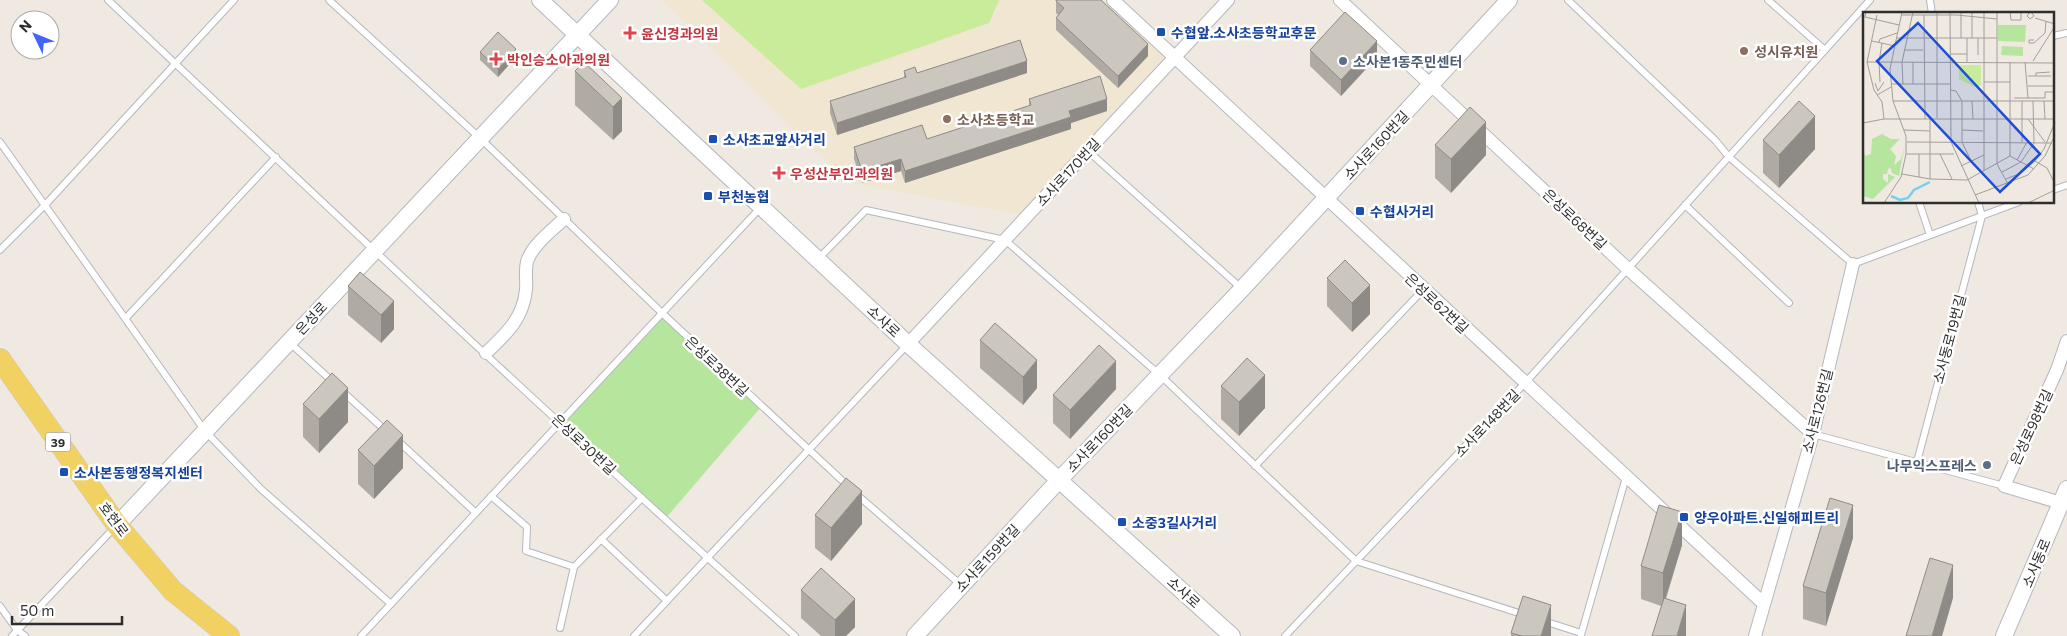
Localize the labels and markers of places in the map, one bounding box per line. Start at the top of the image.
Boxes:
place label: 수협앞.소사초등학교후문 [1171,24,1317,41]
place label: 윤신경과의원 [641,25,718,42]
marker: 윤신경과의원 [623,26,637,40]
marker: 수협앞.소사초등학교후문 [1155,26,1167,38]
place label: 성시유치원 [1754,43,1818,60]
marker: 성시유치원 [1738,45,1750,57]
place label: 박인승소아과의원 [507,51,610,68]
marker: 박인승소아과의원 [489,52,503,66]
place label: 소사본1동주민센터 [1353,53,1462,70]
marker: 소사본1동주민센터 [1337,55,1349,67]
place label: 소사초등학교 [957,111,1034,128]
marker: 소사초등학교 [941,113,953,125]
place label: 소사초교앞사거리 [723,131,826,148]
marker: 소사초교앞사거리 [707,133,719,145]
place label: 우성산부인과의원 [790,165,893,182]
marker: 우성산부인과의원 [772,166,786,180]
place label: 부천농협 [718,188,770,205]
marker: 부천농협 [702,190,714,202]
place label: 수협사거리 [1370,203,1434,220]
marker: 수협사거리 [1354,205,1366,217]
place label: 나무익스프레스 [1887,457,1977,474]
marker: 나무익스프레스 [1981,459,1993,471]
place label: 소사본동행정복지센터 [74,464,203,481]
marker: 소사본동행정복지센터 [58,466,70,478]
place label: 양우아파트.신일해피트리 [1694,509,1839,526]
marker: 양우아파트.신일해피트리 [1678,511,1690,523]
place label: 소중3길사거리 [1132,514,1217,531]
marker: 소중3길사거리 [1116,516,1128,528]

